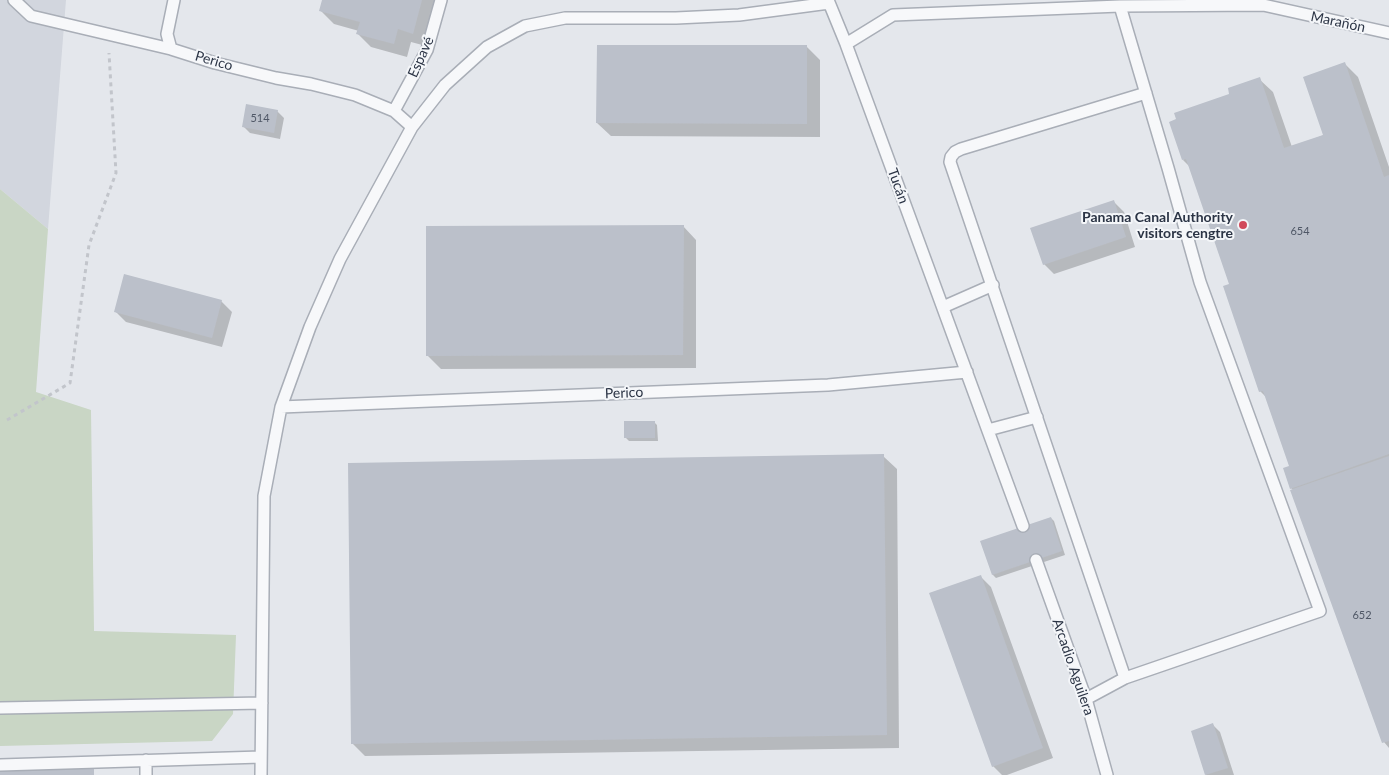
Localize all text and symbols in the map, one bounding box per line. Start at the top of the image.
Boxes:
street label: Marañón [1309,8,1367,36]
street label: Espavé [405,34,437,80]
street label: Perico [193,48,235,74]
house number: 514 [250,111,270,125]
street label: Tucán [884,166,912,206]
place label: Panama Canal Authority visitors cengtre [1082,209,1233,242]
marker: Panama Canal Authority visitors cengtre [1237,219,1249,231]
house number: 654 [1290,224,1310,238]
street label: Perico [605,384,643,402]
house number: 652 [1352,608,1372,622]
street label: Arcadio Aguilera [1049,616,1097,718]

